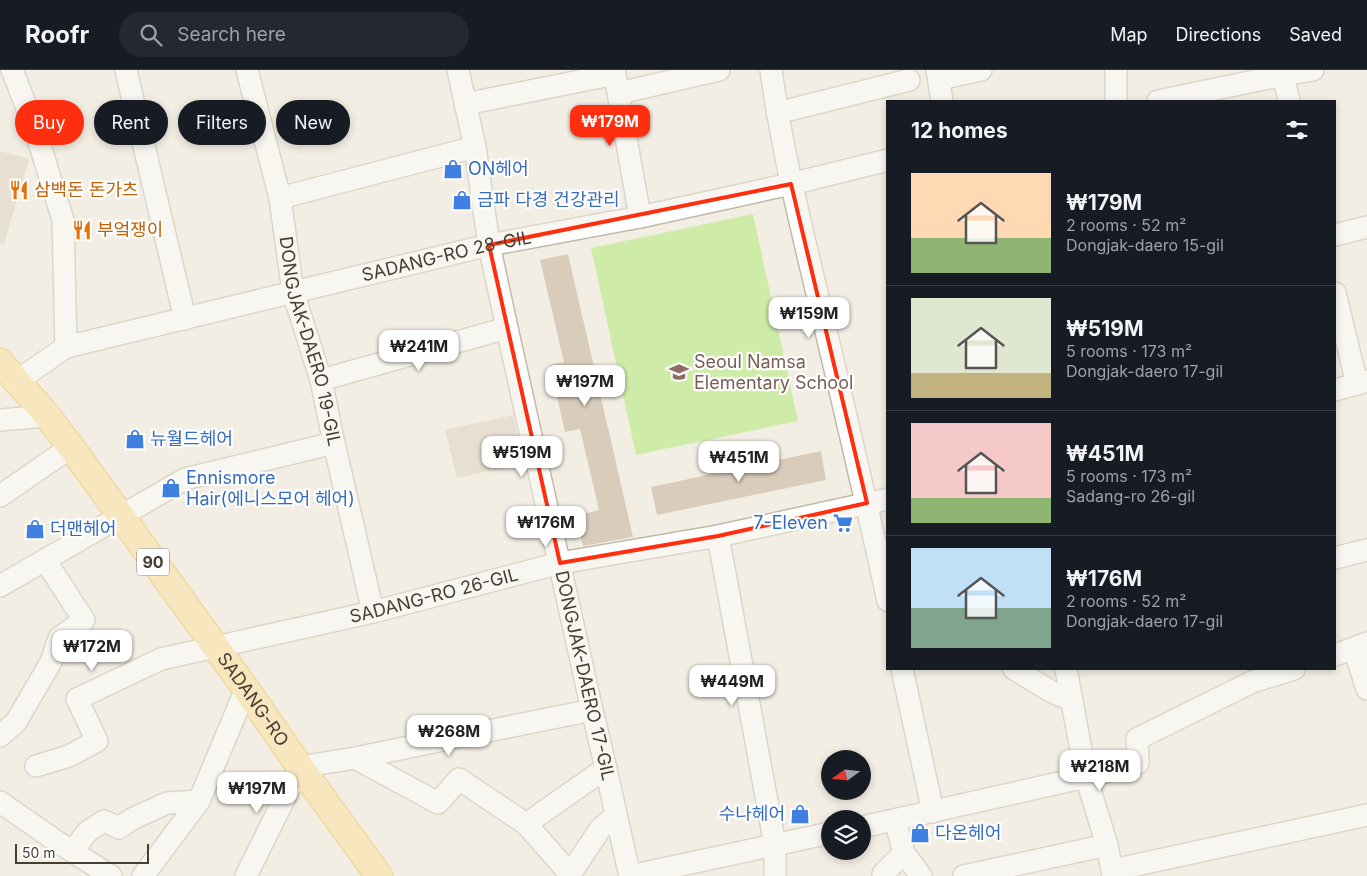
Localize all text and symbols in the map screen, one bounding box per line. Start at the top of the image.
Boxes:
search box [119,12,469,57]
text: Roofr [25,20,89,49]
icon: search [137,21,165,49]
text: Search here [177,23,286,46]
text: Map [1110,24,1148,45]
text: Directions [1176,24,1261,45]
text: Saved [1289,24,1342,45]
chip: Buy [15,100,84,145]
chip: Rent [94,100,168,145]
chip: Filters [178,100,266,145]
chip: New [276,100,350,145]
pin: ₩179M [575,104,645,147]
text: ₩179M [581,111,639,131]
icon: filters [1283,116,1311,144]
text: 12 homes [911,118,1008,143]
shop icon: ON헤어 [442,158,464,180]
place label: ON헤어 [468,158,528,179]
restaurant icon: 삼백돈 돈가츠 [8,179,30,201]
place label: 삼백돈 돈가츠 [34,179,138,200]
shop icon: 금파 다경 건강관리 [451,189,473,211]
place label: 금파 다경 건강관리 [477,189,620,210]
text: ₩179M [1066,190,1142,215]
icon: home [951,193,1011,253]
text: 2 rooms · 52 m² [1066,215,1186,235]
restaurant icon: 부엌쟁이 [71,219,93,241]
place label: 부엌쟁이 [97,219,163,240]
street label: SADANG-RO 28-GIL [360,226,533,285]
street label: DONGJAK-DAERO 19-GIL [275,235,345,448]
text: Dongjak-daero 15-gil [1066,235,1224,255]
pin: ₩159M [774,296,844,339]
text: ₩159M [779,303,839,323]
text: ₩519M [1066,316,1144,341]
icon: home [951,318,1011,378]
pin: ₩241M [384,330,454,372]
text: ₩241M [390,336,448,356]
text: 5 rooms · 173 m² [1066,341,1192,361]
place label: Seoul Namsa Elementary School [694,351,853,393]
school or university icon: Seoul Namsa Elementary School [668,361,690,383]
text: Dongjak-daero 17-gil [1066,361,1223,381]
pin: ₩197M [550,364,620,407]
text: ₩197M [556,371,614,391]
shop icon: 뉴월드헤어 [124,428,146,450]
place label: 뉴월드헤어 [150,428,233,449]
pin: ₩519M [487,436,557,478]
pin: ₩451M [704,440,774,483]
text: ₩451M [1066,441,1144,466]
text: ₩519M [492,442,552,462]
icon: home [951,443,1011,503]
text: ₩451M [709,447,769,467]
text: 5 rooms · 173 m² [1066,466,1192,486]
place label: Ennismore Hair(에니스모어 헤어) [186,467,355,509]
shop icon: Ennismore Hair(에니스모어 헤어) [160,477,182,499]
text: Sadang-ro 26-gil [1066,486,1195,506]
pin: ₩176M [511,506,581,548]
text: ₩176M [517,512,575,532]
place label: 7-Eleven [753,512,828,533]
supermarket icon: 7-Eleven [832,512,854,534]
shop icon: 더맨헤어 [24,518,46,540]
place label: 더맨헤어 [50,518,116,539]
road number: 90 [137,548,169,576]
street label: SADANG-RO 26-GIL [348,563,520,627]
text: ₩176M [1066,566,1142,591]
street label: DONGJAK-DAERO 17-GIL [551,568,619,783]
icon: home [951,568,1011,628]
text: 2 rooms · 52 m² [1066,591,1186,611]
text: Dongjak-daero 17-gil [1066,611,1223,631]
pin: ₩172M [57,630,127,672]
text: ₩172M [63,636,121,656]
street label: SADANG-RO [213,648,293,750]
pin: ₩449M [697,664,767,707]
text: ₩449M [700,671,764,691]
pin: ₩268M [414,714,484,757]
text: ₩268M [418,721,480,741]
north arrow [821,750,871,800]
map controls [821,750,871,860]
pin: ₩218M [1065,750,1135,792]
text: ₩218M [1071,756,1129,776]
pin: ₩197M [222,772,292,814]
text: ₩197M [228,778,286,798]
place label: 수나헤어 [719,803,785,824]
shop icon: 수나헤어 [789,803,811,825]
button: layers [821,810,871,860]
shop icon: 다온헤어 [909,822,931,844]
place label: 다온헤어 [935,822,1001,843]
scale bar [15,841,149,864]
text: 50 m [22,844,56,861]

